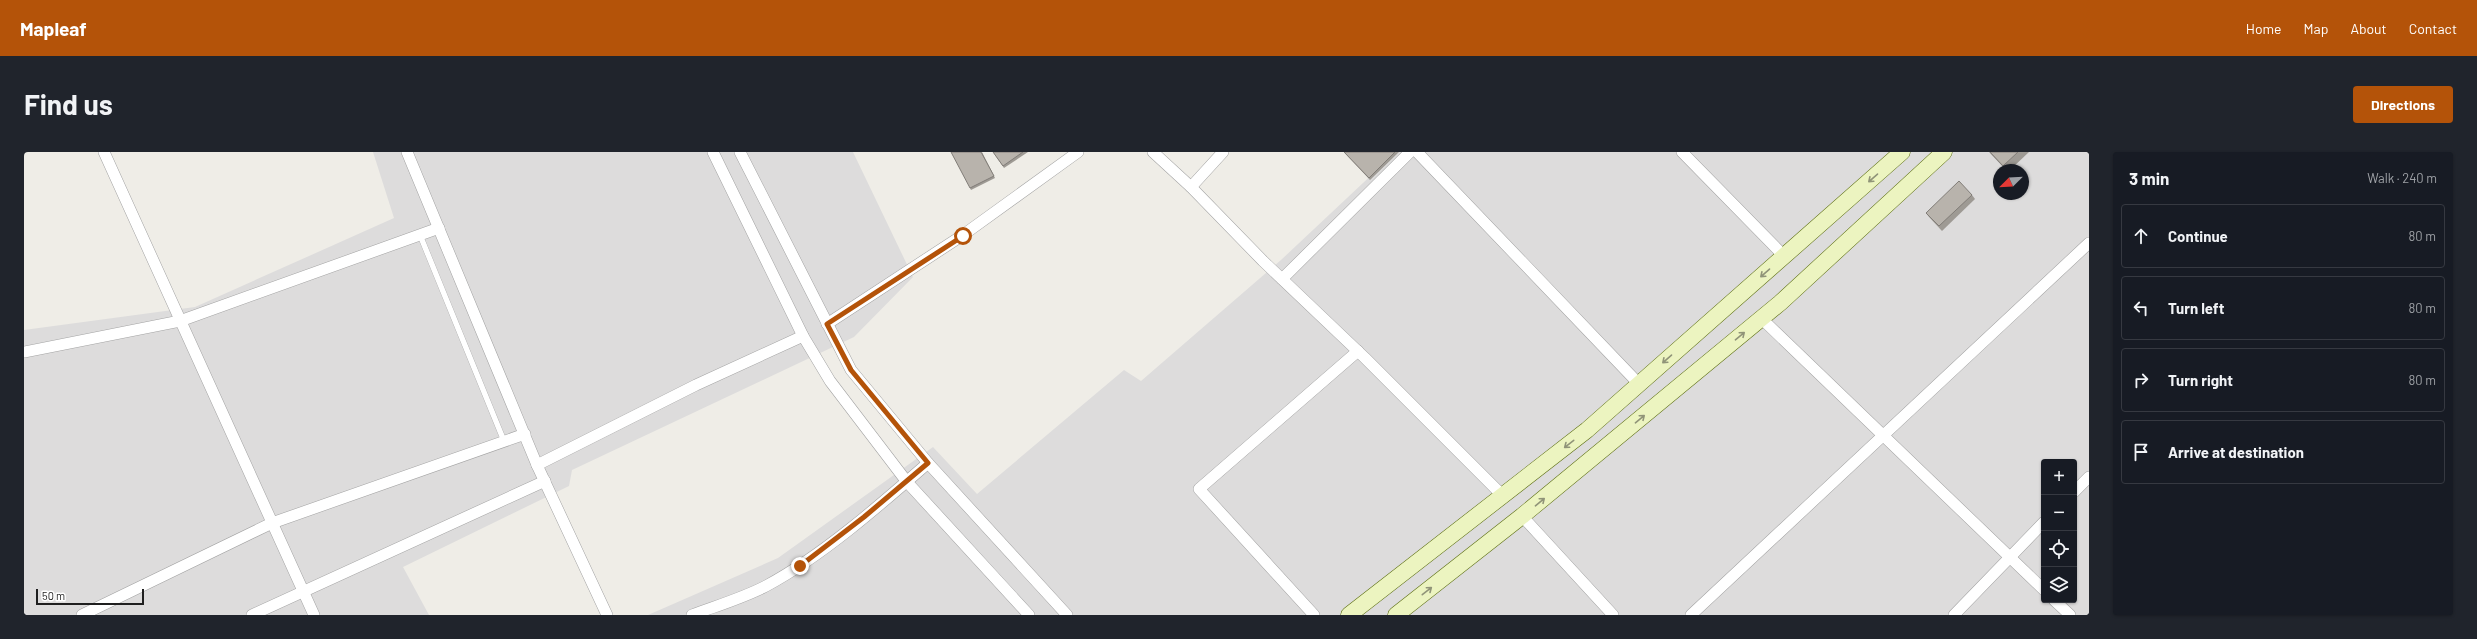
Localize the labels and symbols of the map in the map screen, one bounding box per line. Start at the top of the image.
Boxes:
north arrow [1993,164,2029,200]
one-way arrow [1867,173,1878,182]
route start [954,227,972,245]
one-way arrow [1759,269,1770,278]
one-way arrow [1735,332,1745,341]
one-way arrow [1662,355,1672,364]
one-way arrow [1634,414,1645,423]
one-way arrow [1563,440,1574,448]
one-way arrow [1534,497,1545,506]
route end [791,557,809,575]
scale bar [36,587,144,606]
one-way arrow [1421,587,1432,595]

